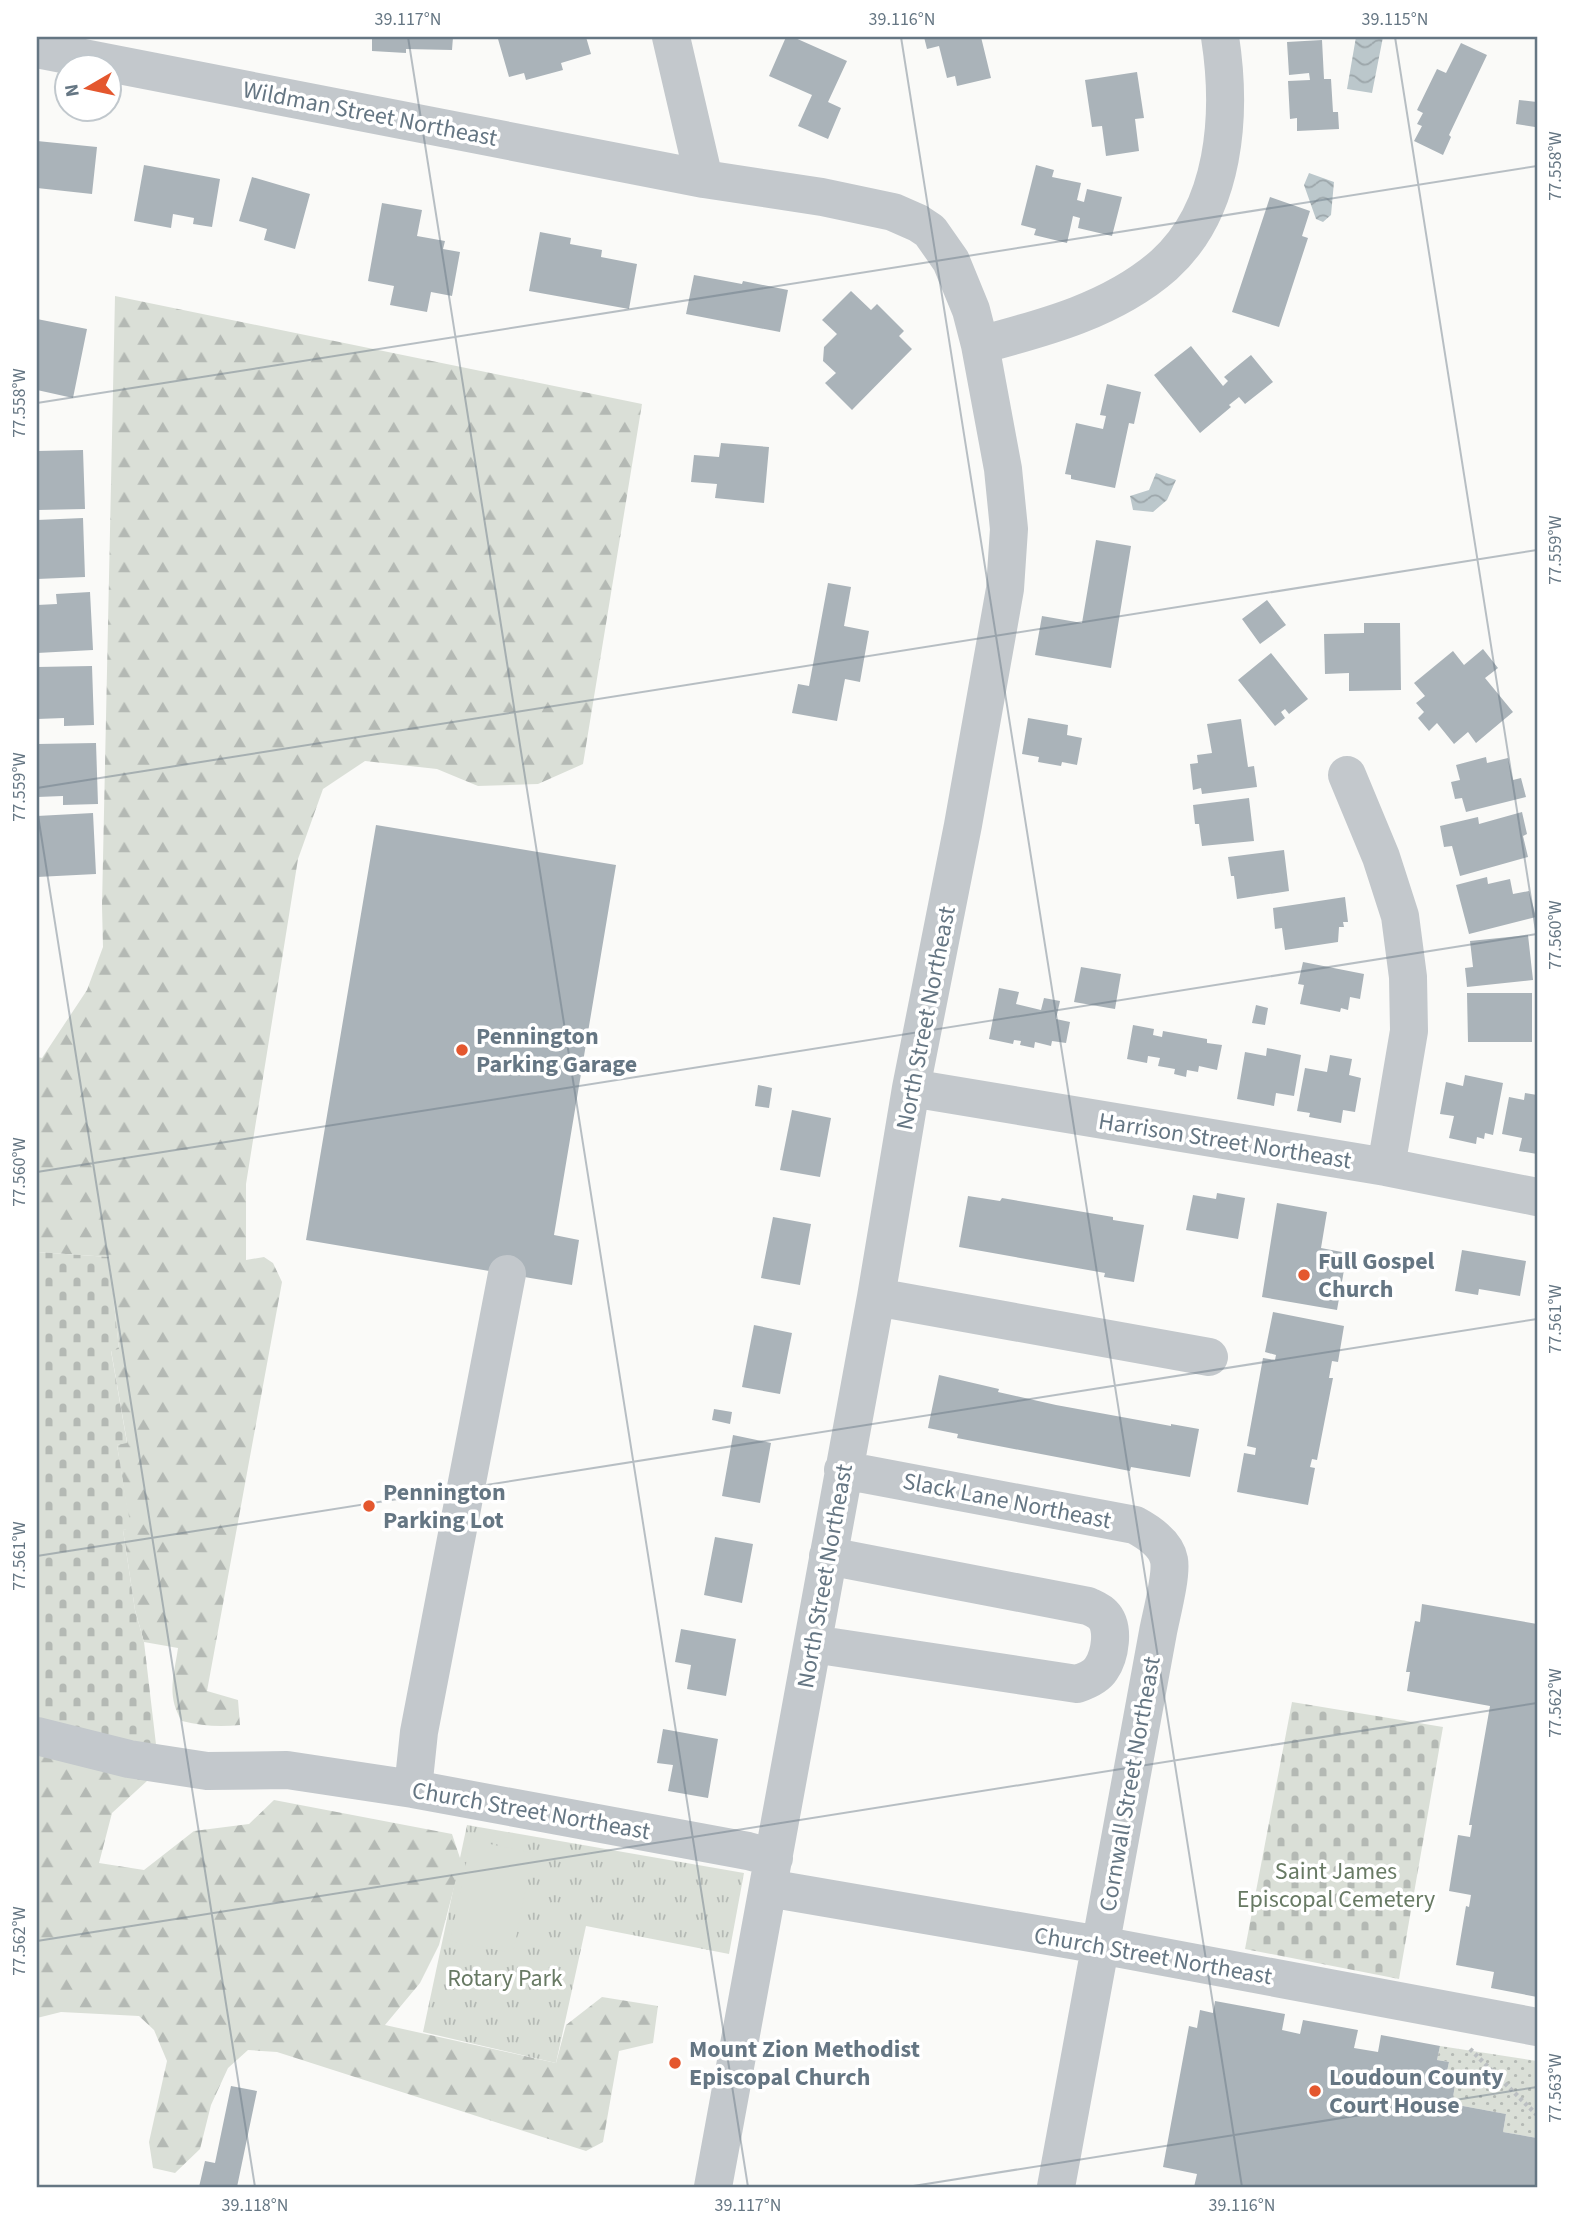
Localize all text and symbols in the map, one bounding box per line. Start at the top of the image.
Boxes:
text: 39.117°N [375,7,441,32]
text: 39.116°N [869,7,935,32]
text: 39.115°N [1362,7,1428,32]
north arrow [52,52,122,122]
street label: Wildman Street Northeast [240,72,500,156]
text: N [58,82,87,99]
text: 77.558°W [1543,131,1568,201]
text: 77.558°W [7,368,32,438]
text: 77.559°W [1543,515,1568,585]
text: 77.559°W [7,752,32,822]
text: 77.560°W [1543,900,1568,970]
street label: North Street Northeast [887,903,965,1133]
place label: Pennington Parking Garage [476,1019,637,1082]
marker: Pennington Parking Garage [454,1042,470,1058]
street label: Harrison Street Northeast [1096,1104,1354,1178]
text: 77.560°W [7,1137,32,1207]
place label: Full Gospel Church [1318,1244,1435,1307]
marker: Full Gospel Church [1296,1267,1312,1283]
text: 77.561°W [1543,1284,1568,1354]
street label: North Street Northeast [788,1461,862,1691]
street label: Slack Lane Northeast [900,1464,1114,1538]
place label: Pennington Parking Lot [383,1475,506,1538]
marker: Pennington Parking Lot [361,1498,377,1514]
text: 77.561°W [7,1521,32,1591]
street label: Cornwall Street Northeast [1090,1654,1170,1914]
text: 77.562°W [1543,1668,1568,1738]
street label: Church Street Northeast [409,1773,653,1849]
park label: Saint James Episcopal Cemetery [1237,1854,1435,1917]
text: 77.562°W [7,1906,32,1976]
street label: Church Street Northeast [1031,1918,1275,1994]
park label: Rotary Park [447,1961,563,1996]
place label: Mount Zion Methodist Episcopal Church [689,2032,920,2095]
text: 77.563°W [1543,2053,1568,2123]
marker: Mount Zion Methodist Episcopal Church [667,2055,683,2071]
place label: Loudoun County Court House [1329,2060,1504,2123]
marker: Loudoun County Court House [1307,2083,1323,2099]
text: 39.118°N [222,2193,288,2218]
text: 39.117°N [715,2193,781,2218]
text: 39.116°N [1209,2193,1275,2218]

